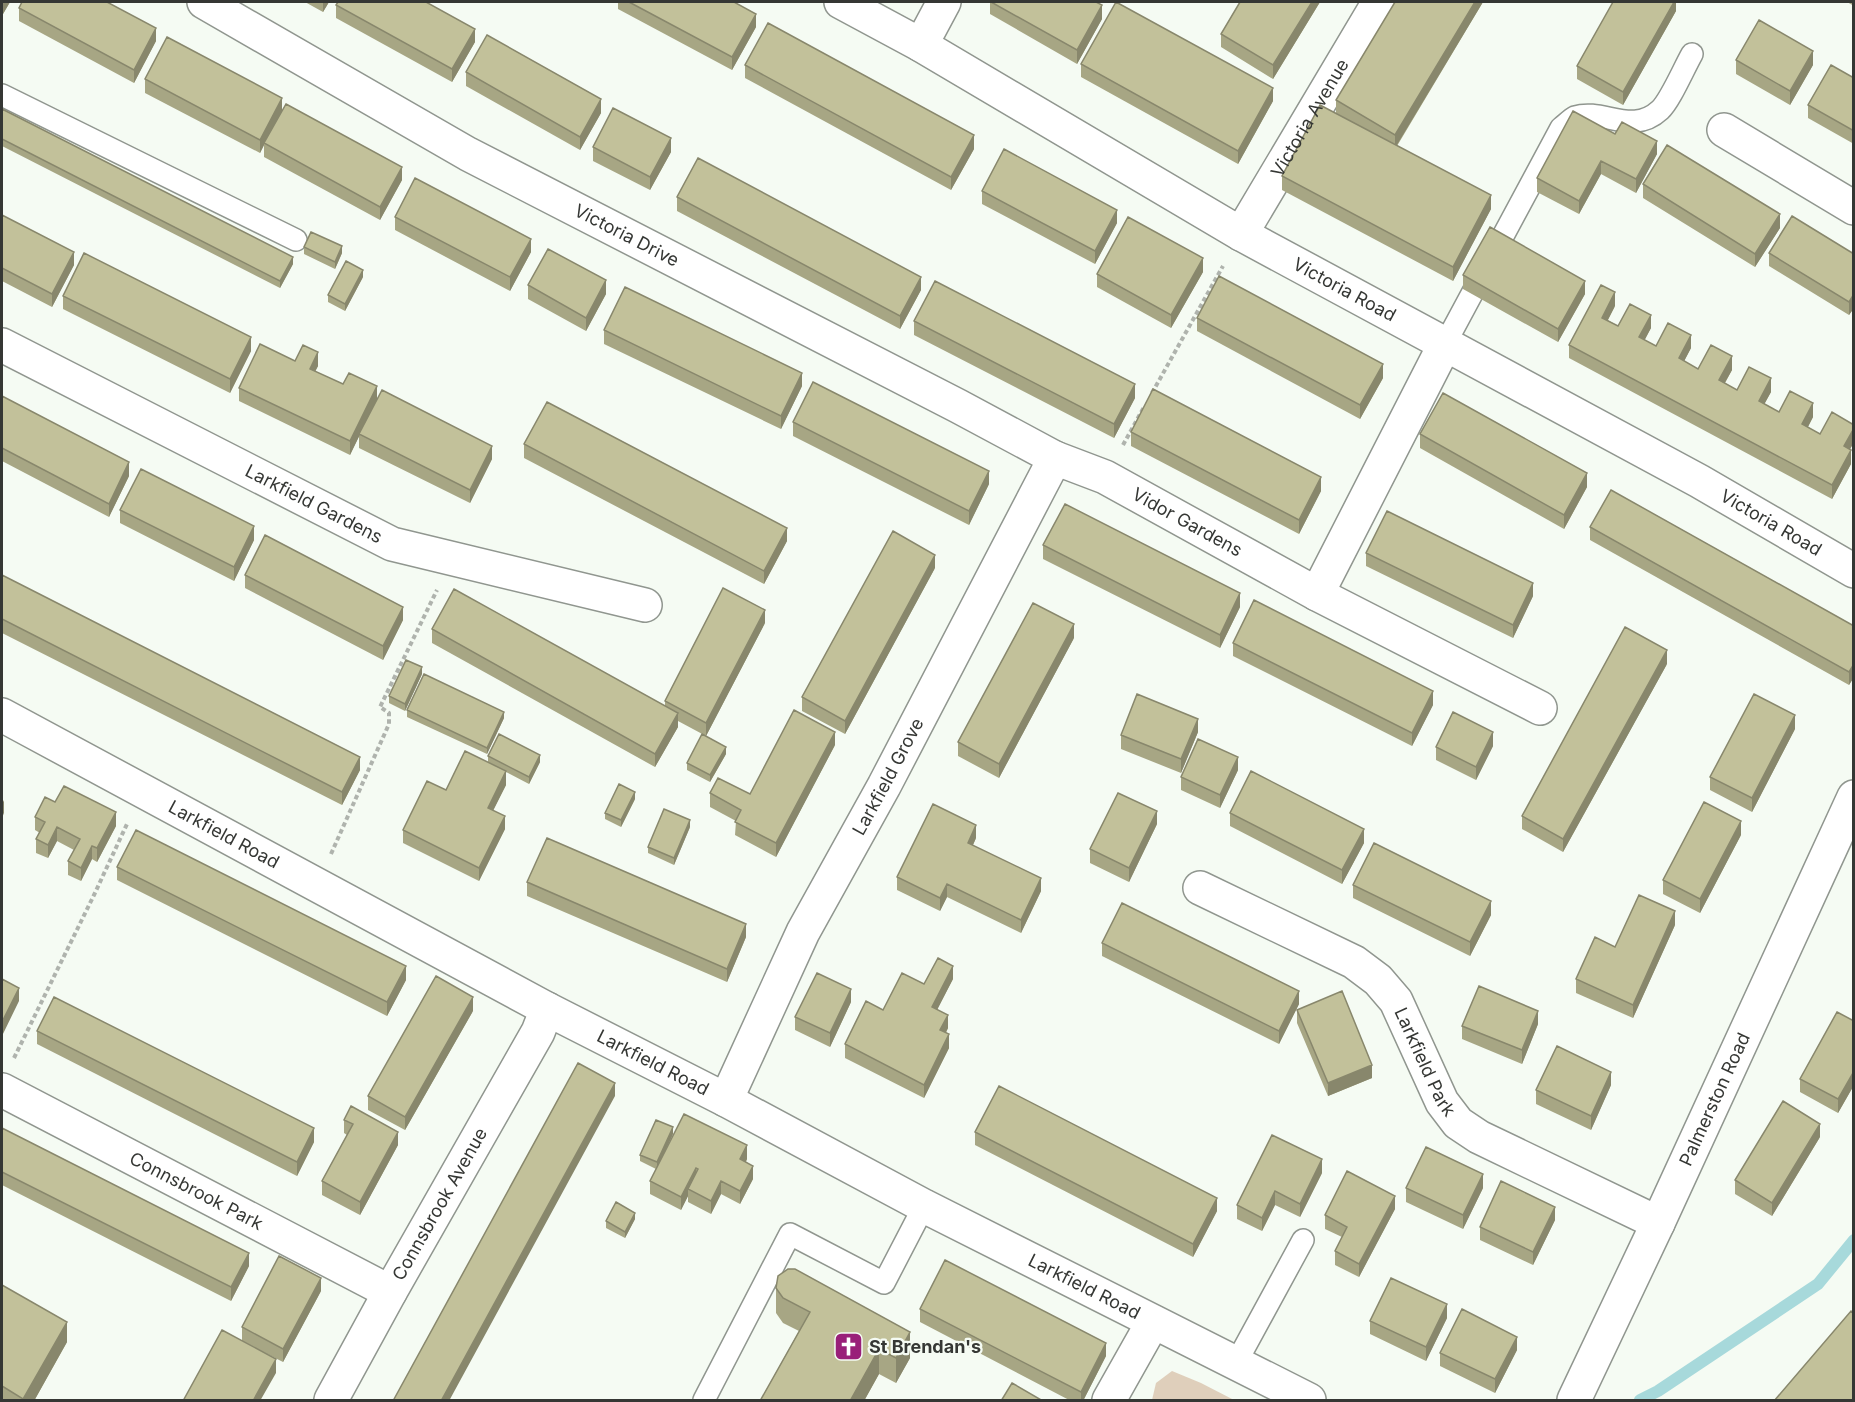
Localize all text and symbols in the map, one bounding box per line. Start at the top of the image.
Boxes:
street label: Victoria Avenue [1266,55,1353,180]
street label: Victoria Drive [571,200,683,271]
street label: Victoria Road [1290,253,1400,326]
street label: Larkfield Gardens [242,460,386,547]
street label: Vidor Gardens [1129,483,1246,561]
street label: Victoria Road [1717,485,1826,560]
street label: Larkfield Grove [848,714,928,839]
street label: Larkfield Road [165,796,283,873]
street label: Larkfield Park [1390,1004,1460,1120]
street label: Larkfield Road [594,1025,713,1100]
street label: Palmerston Road [1675,1029,1754,1169]
street label: Connsbrook Avenue [388,1124,491,1284]
street label: Connsbrook Park [126,1147,267,1234]
street label: Larkfield Road [1025,1249,1144,1323]
church icon: St Brendan's [832,1331,864,1363]
place label: St Brendan's [869,1336,981,1357]

